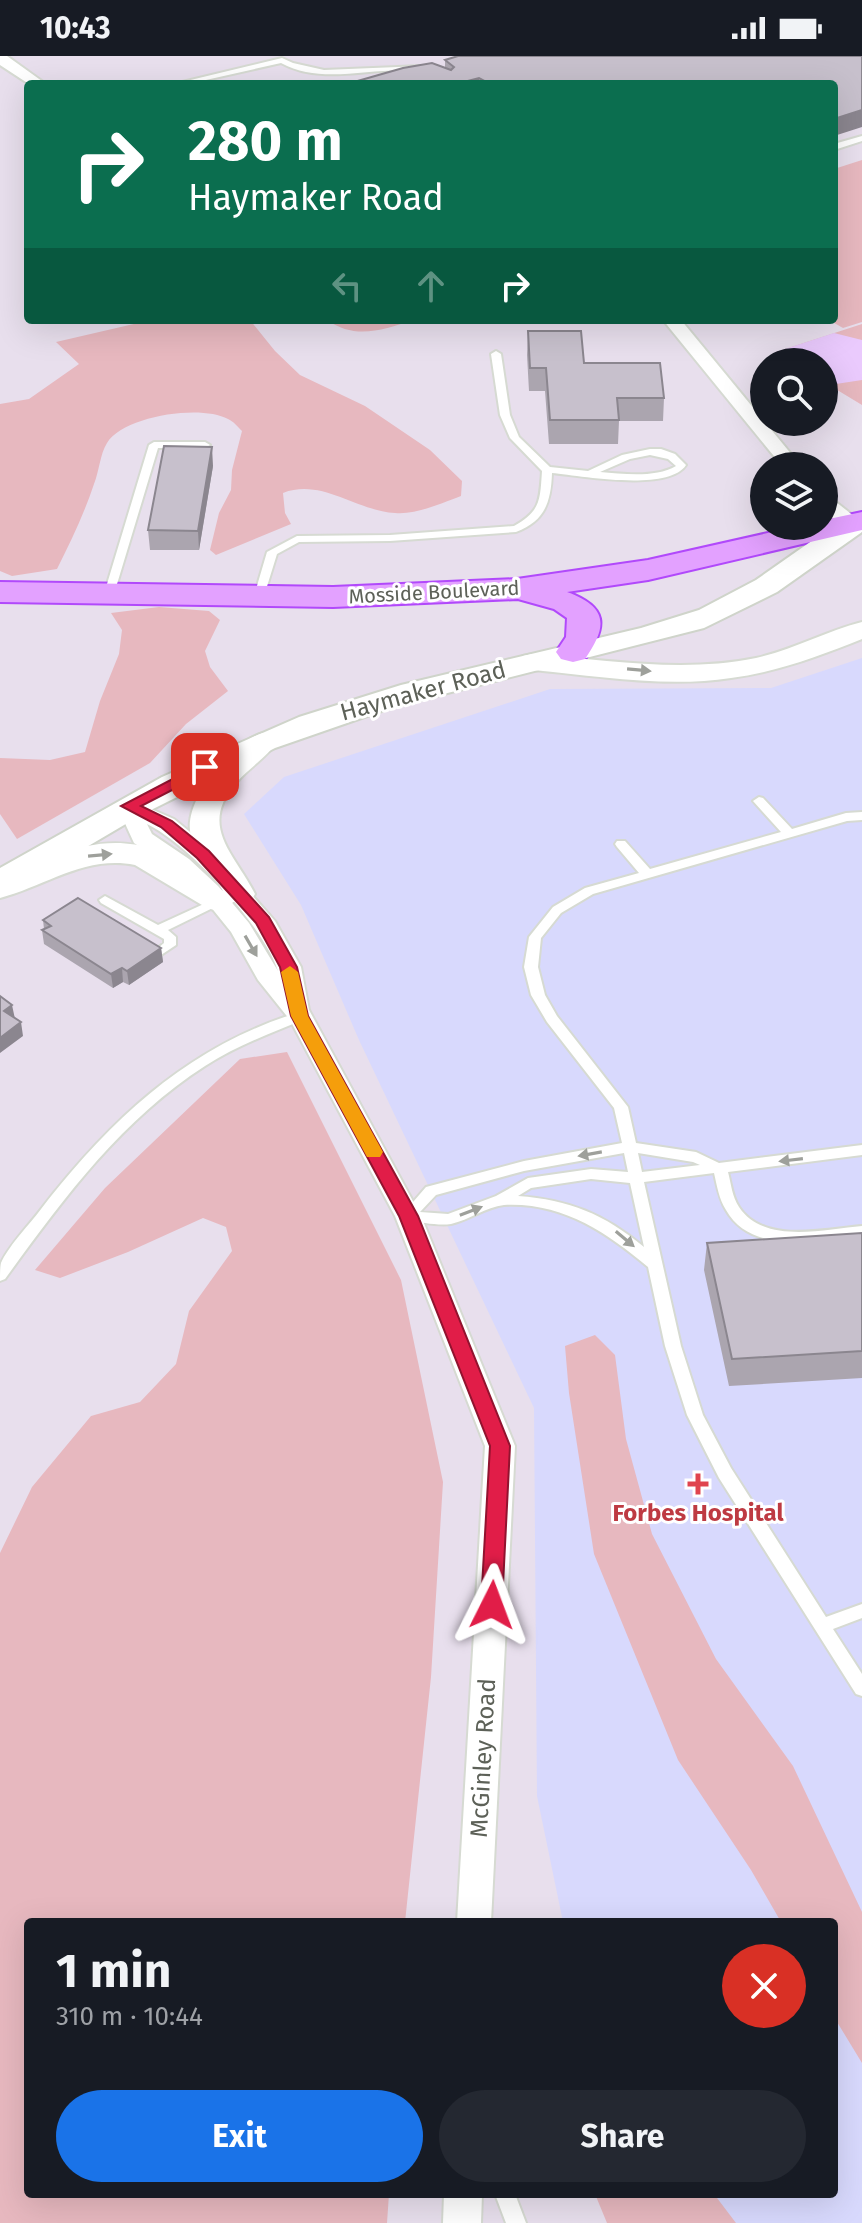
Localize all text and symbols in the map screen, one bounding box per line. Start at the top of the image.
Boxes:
text: 10:43 [40,10,111,46]
text: 280 m [188,108,343,175]
icon: right [56,112,160,216]
text: Haymaker Road [188,176,444,220]
icon: left [325,264,369,308]
icon: ahead [409,264,453,308]
icon: right [493,264,537,308]
map controls [750,348,838,540]
button: search [750,348,838,436]
button: layers [750,452,838,540]
street label: Mosside Boulevard [348,576,520,608]
street label: Haymaker Road [337,655,509,727]
one-way arrow [627,664,652,677]
pin [171,733,239,801]
icon: arrive [183,745,227,789]
one-way arrow [88,848,113,861]
one-way arrow [244,935,258,957]
one-way arrow [577,1148,602,1161]
one-way arrow [778,1154,803,1167]
one-way arrow [459,1204,483,1217]
one-way arrow [615,1230,635,1247]
marker: Forbes Hospital [687,1473,709,1495]
place label: Forbes Hospital [612,1499,784,1527]
position arrow [450,1563,534,1647]
street label: McGinley Road [465,1678,501,1838]
text: 1 min [56,1942,171,2000]
button: close [722,1944,806,2028]
text: 310 m · 10:44 [56,2001,203,2032]
button: Exit [56,2090,423,2182]
button: Share [439,2090,806,2182]

